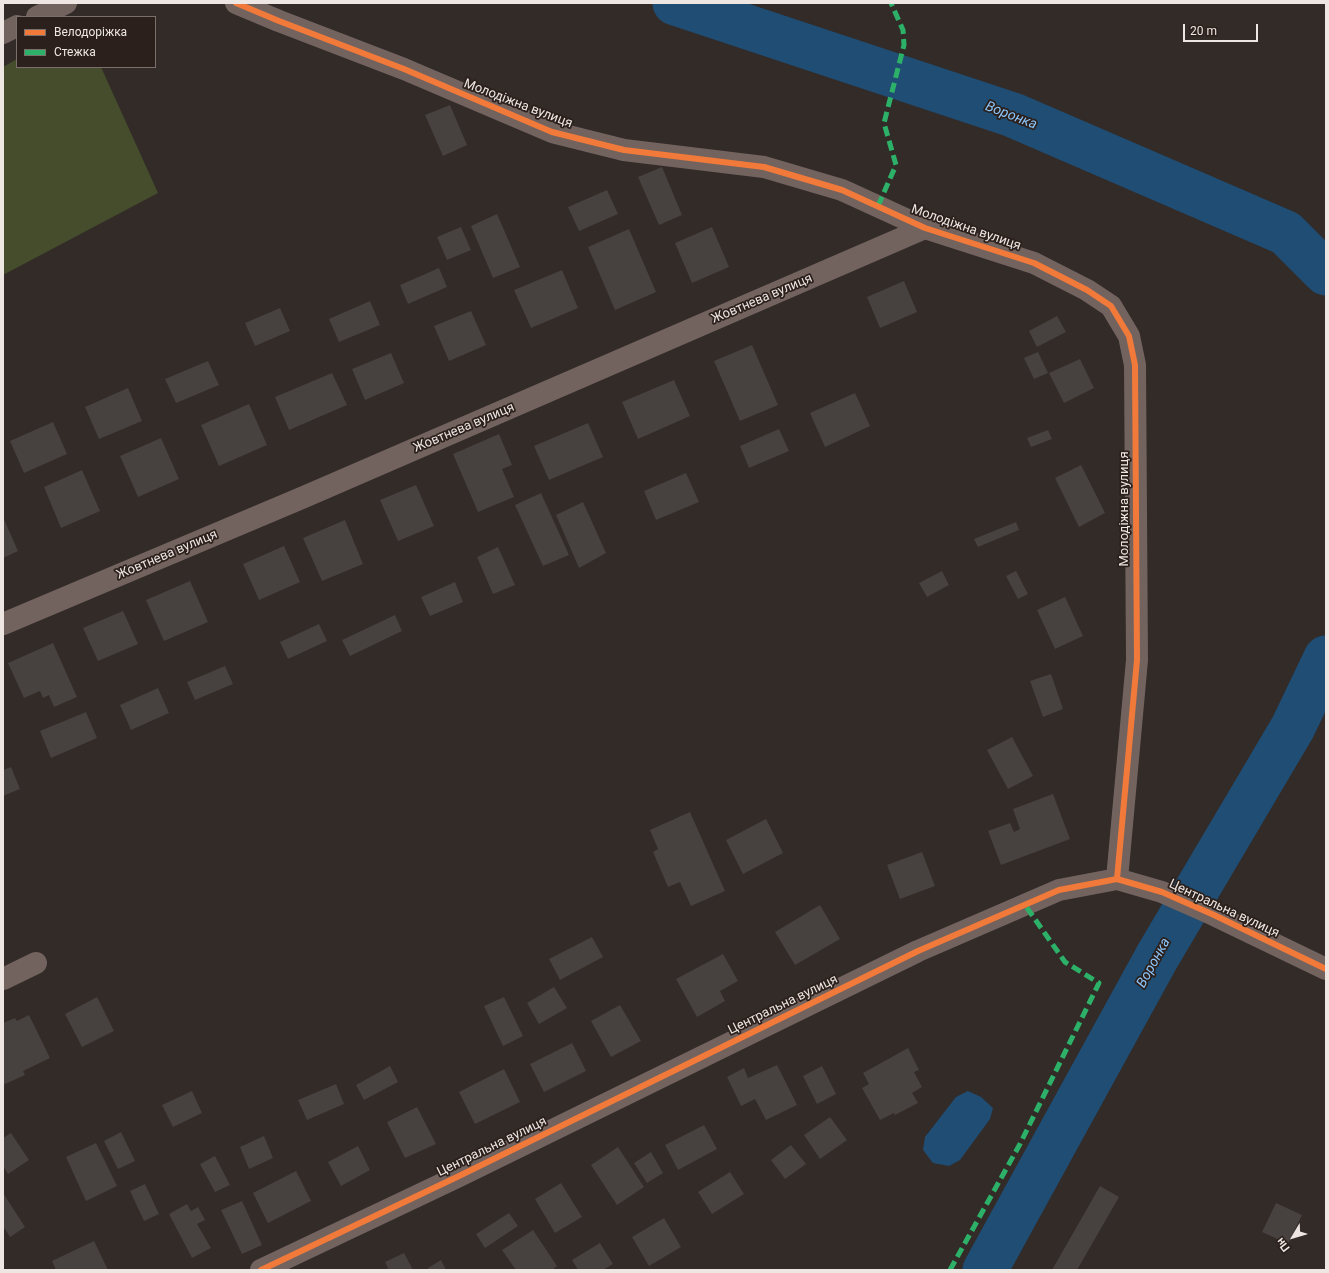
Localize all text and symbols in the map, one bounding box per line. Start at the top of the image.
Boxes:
legend [16,16,156,68]
scale bar [1185,16,1260,42]
text: 20 m [1190,24,1217,38]
text: Велодоріжка [54,25,127,39]
text: Стежка [54,45,96,59]
street label: Молодіжна вулиця [461,76,575,132]
water label: Воронка [983,98,1039,134]
street label: Молодіжна вулиця [909,202,1023,254]
street label: Жовтнева вулиця [709,271,815,327]
street label: Жовтнева вулиця [411,400,517,456]
street label: Молодіжна вулиця [1117,451,1133,567]
street label: Жовтнева вулиця [114,527,220,583]
street label: Центральна вулиця [1166,877,1282,941]
water label: Воронка [1134,935,1174,991]
street label: Центральна вулиця [726,972,840,1038]
street label: Центральна вулиця [435,1114,549,1180]
north arrow [1273,1217,1313,1257]
text: Пн [1274,1235,1293,1254]

